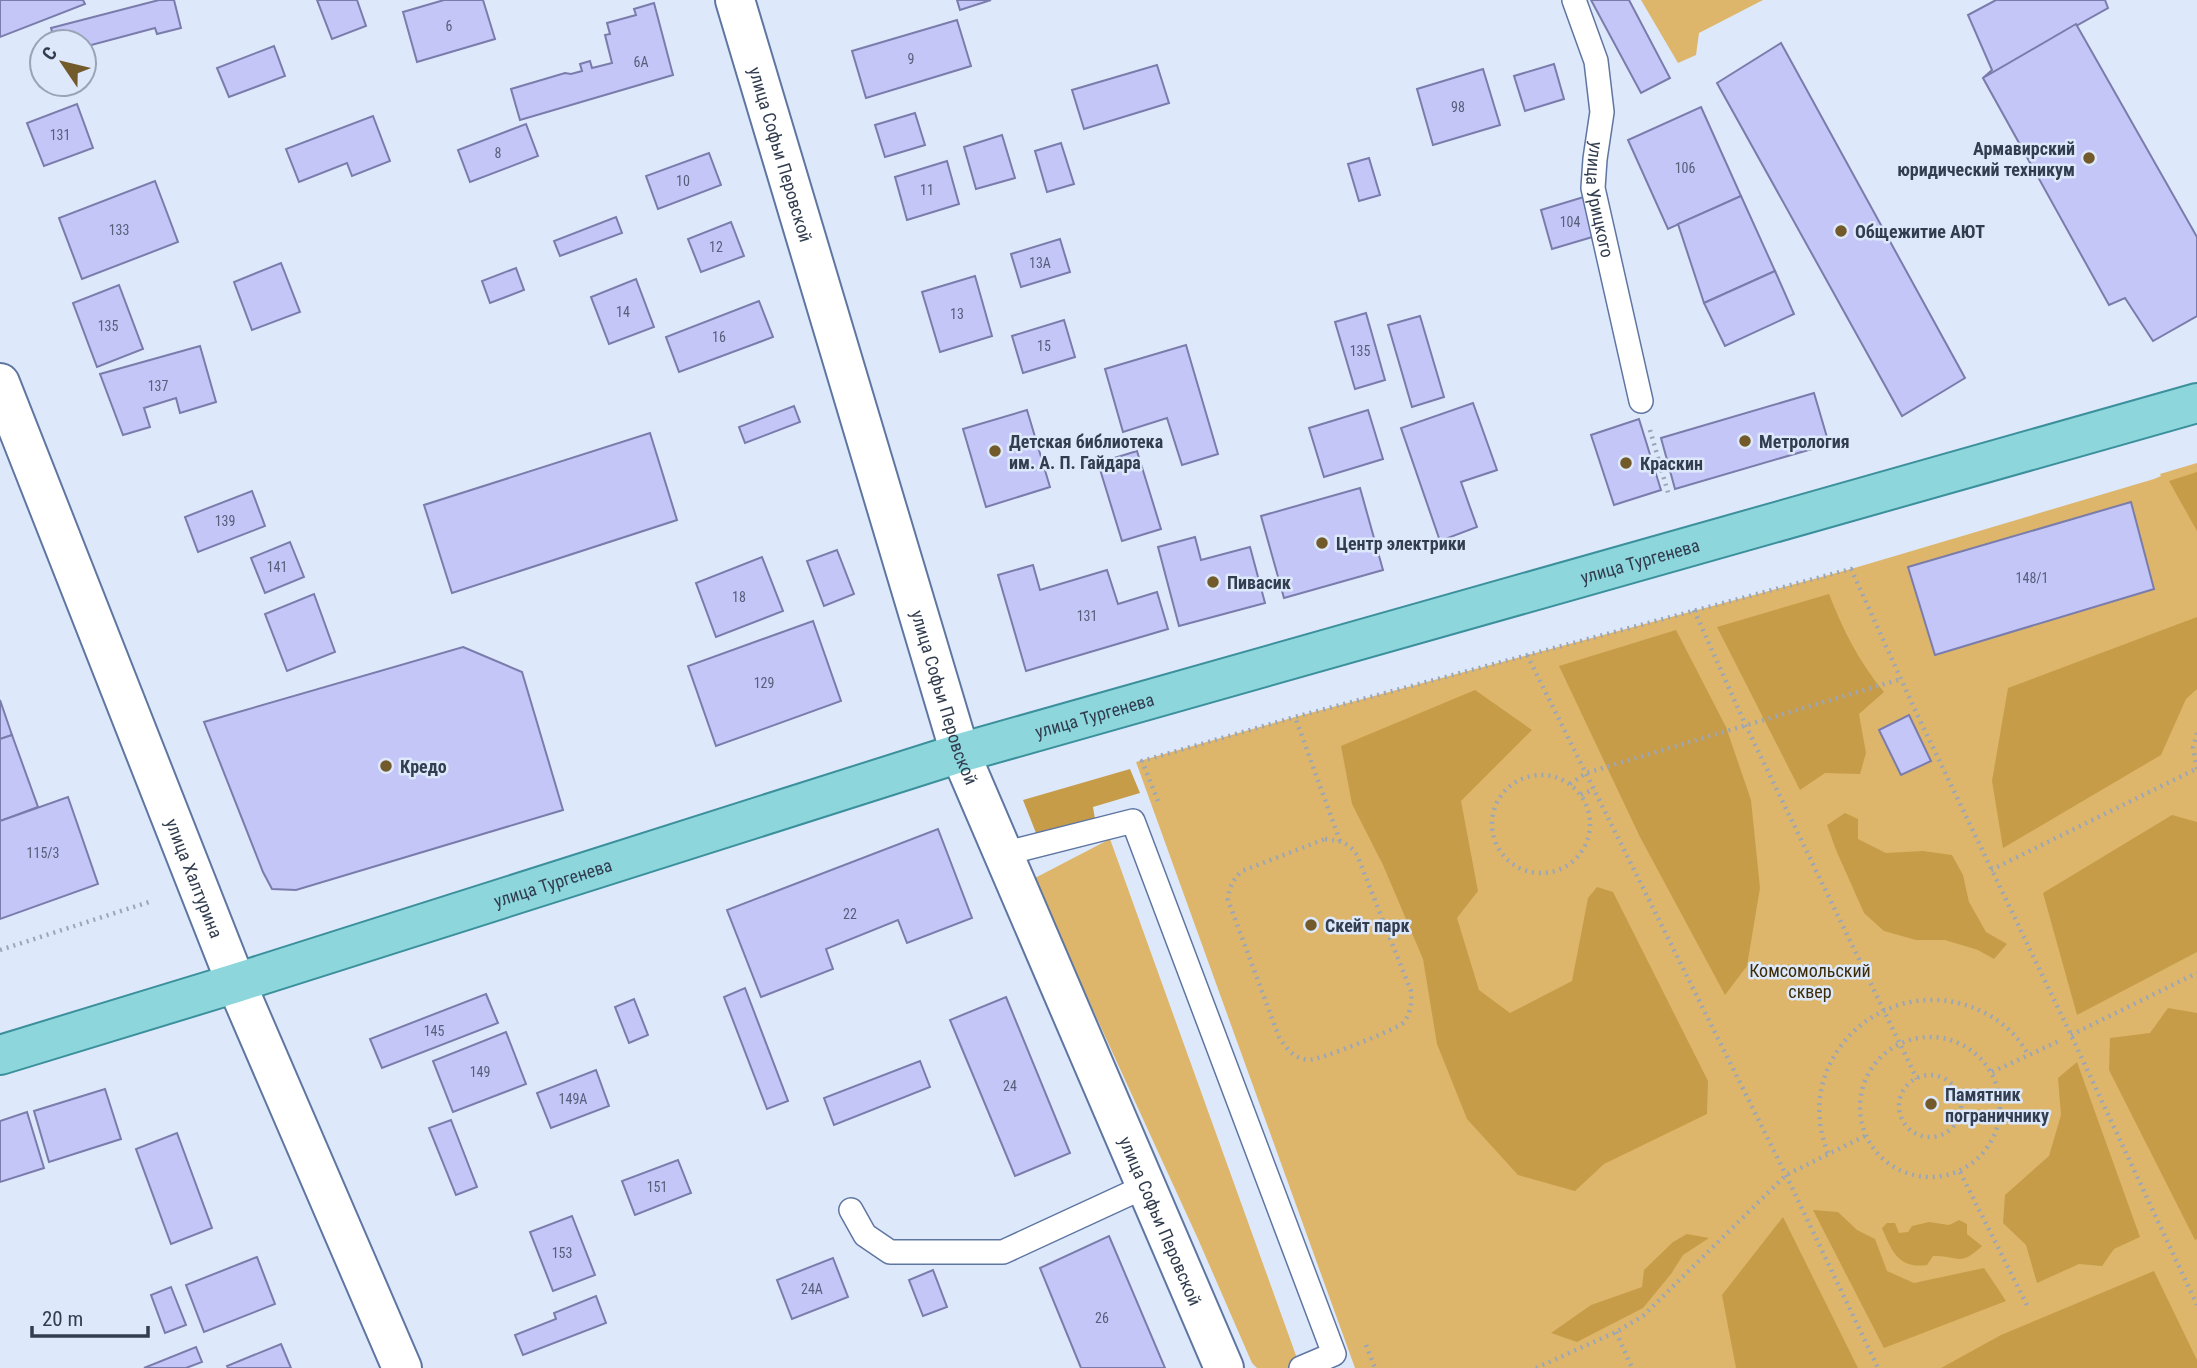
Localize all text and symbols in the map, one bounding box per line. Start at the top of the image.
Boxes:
house number: 6 [446,18,453,34]
north arrow [28,28,98,98]
text: С [37,42,62,65]
house number: 9 [908,51,914,67]
house number: 6А [634,54,648,70]
street label: улица Софьи Перовской [745,64,817,244]
house number: 98 [1451,99,1465,115]
house number: 131 [50,127,70,143]
place label: Армавирский юридический техникум [1897,138,2075,180]
street label: улица Урицкого [1582,140,1619,259]
house number: 8 [495,145,502,161]
marker: Армавирский юридический техникум [2081,150,2097,166]
house number: 106 [1675,160,1695,176]
house number: 10 [676,173,690,189]
house number: 11 [920,182,934,198]
house number: 104 [1560,214,1580,230]
place label: Общежитие АЮТ [1855,221,1985,242]
house number: 133 [109,222,129,238]
marker: Общежитие АЮТ [1833,223,1849,239]
house number: 12 [709,239,723,255]
house number: 13А [1029,255,1051,271]
house number: 14 [616,304,630,320]
house number: 13 [950,306,964,322]
house number: 135 [98,318,118,334]
house number: 16 [712,329,726,345]
house number: 15 [1037,338,1051,354]
house number: 135 [1350,343,1370,359]
house number: 137 [148,378,168,394]
place label: Детская библиотека им. А. П. Гайдара [1009,431,1163,473]
place label: Метрология [1759,431,1850,452]
marker: Метрология [1737,433,1753,449]
marker: Детская библиотека им. А. П. Гайдара [987,443,1003,459]
place label: Краскин [1640,453,1703,474]
marker: Краскин [1618,455,1634,471]
house number: 139 [215,513,235,529]
place label: Центр электрики [1336,533,1466,554]
street label: улица Тургенева [1578,534,1702,587]
marker: Центр электрики [1314,535,1330,551]
house number: 141 [267,559,287,575]
house number: 148/1 [2016,570,2048,586]
place label: Пивасик [1227,572,1291,593]
marker: Пивасик [1205,574,1221,590]
house number: 18 [732,589,746,605]
street label: улица Софьи Перовской [907,607,983,788]
house number: 131 [1077,608,1097,624]
house number: 129 [754,675,774,691]
street label: улица Тургенева [1032,688,1156,742]
place label: Кредо [400,756,447,777]
marker: Кредо [378,758,394,774]
street label: улица Халтурина [162,815,228,941]
house number: 115/3 [27,845,59,861]
street label: улица Тургенева [491,854,614,911]
house number: 22 [843,906,857,922]
place label: Скейт парк [1325,915,1410,936]
marker: Скейт парк [1303,917,1319,933]
park label: Комсомольский сквер [1749,960,1871,1002]
house number: 145 [424,1023,444,1039]
house number: 149 [470,1064,490,1080]
house number: 24 [1003,1078,1017,1094]
place label: Памятник пограничнику [1945,1084,2049,1126]
house number: 149А [559,1091,587,1107]
marker: Памятник пограничнику [1923,1096,1939,1112]
street label: улица Софьи Перовской [1115,1133,1206,1309]
house number: 151 [647,1179,667,1195]
house number: 153 [552,1245,572,1261]
house number: 24А [801,1281,823,1297]
scale bar [32,1294,147,1338]
text: 20 m [42,1307,83,1331]
house number: 26 [1095,1310,1109,1326]

